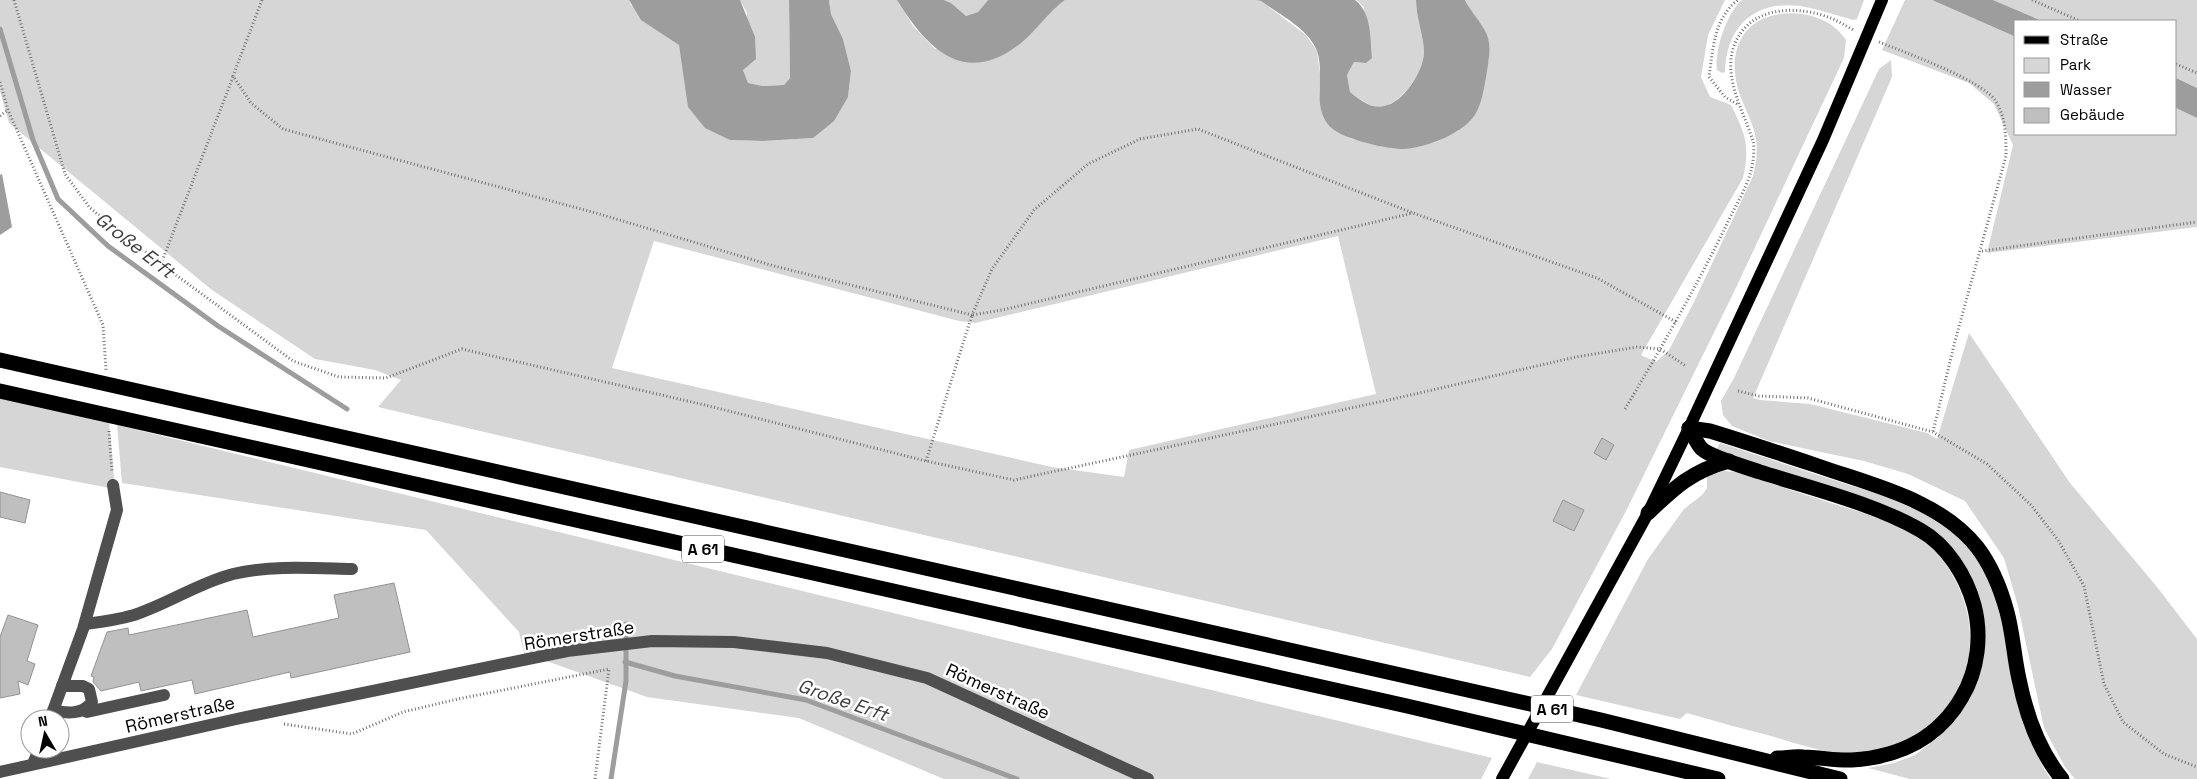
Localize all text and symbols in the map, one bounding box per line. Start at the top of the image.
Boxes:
legend [2014,20,2177,135]
text: Straße [2060,30,2109,49]
text: Park [2060,55,2091,74]
text: Wasser [2060,80,2112,99]
text: Gebäude [2060,105,2125,124]
water label: Große Erft [90,206,181,285]
road number: A 61 [682,536,724,562]
street label: Römerstraße [522,615,636,655]
street label: Römerstraße [942,658,1054,724]
water label: Große Erft [795,673,894,728]
street label: Römerstraße [123,690,237,738]
road number: A 61 [1531,696,1573,722]
north arrow [20,709,70,759]
text: N [37,712,49,731]

